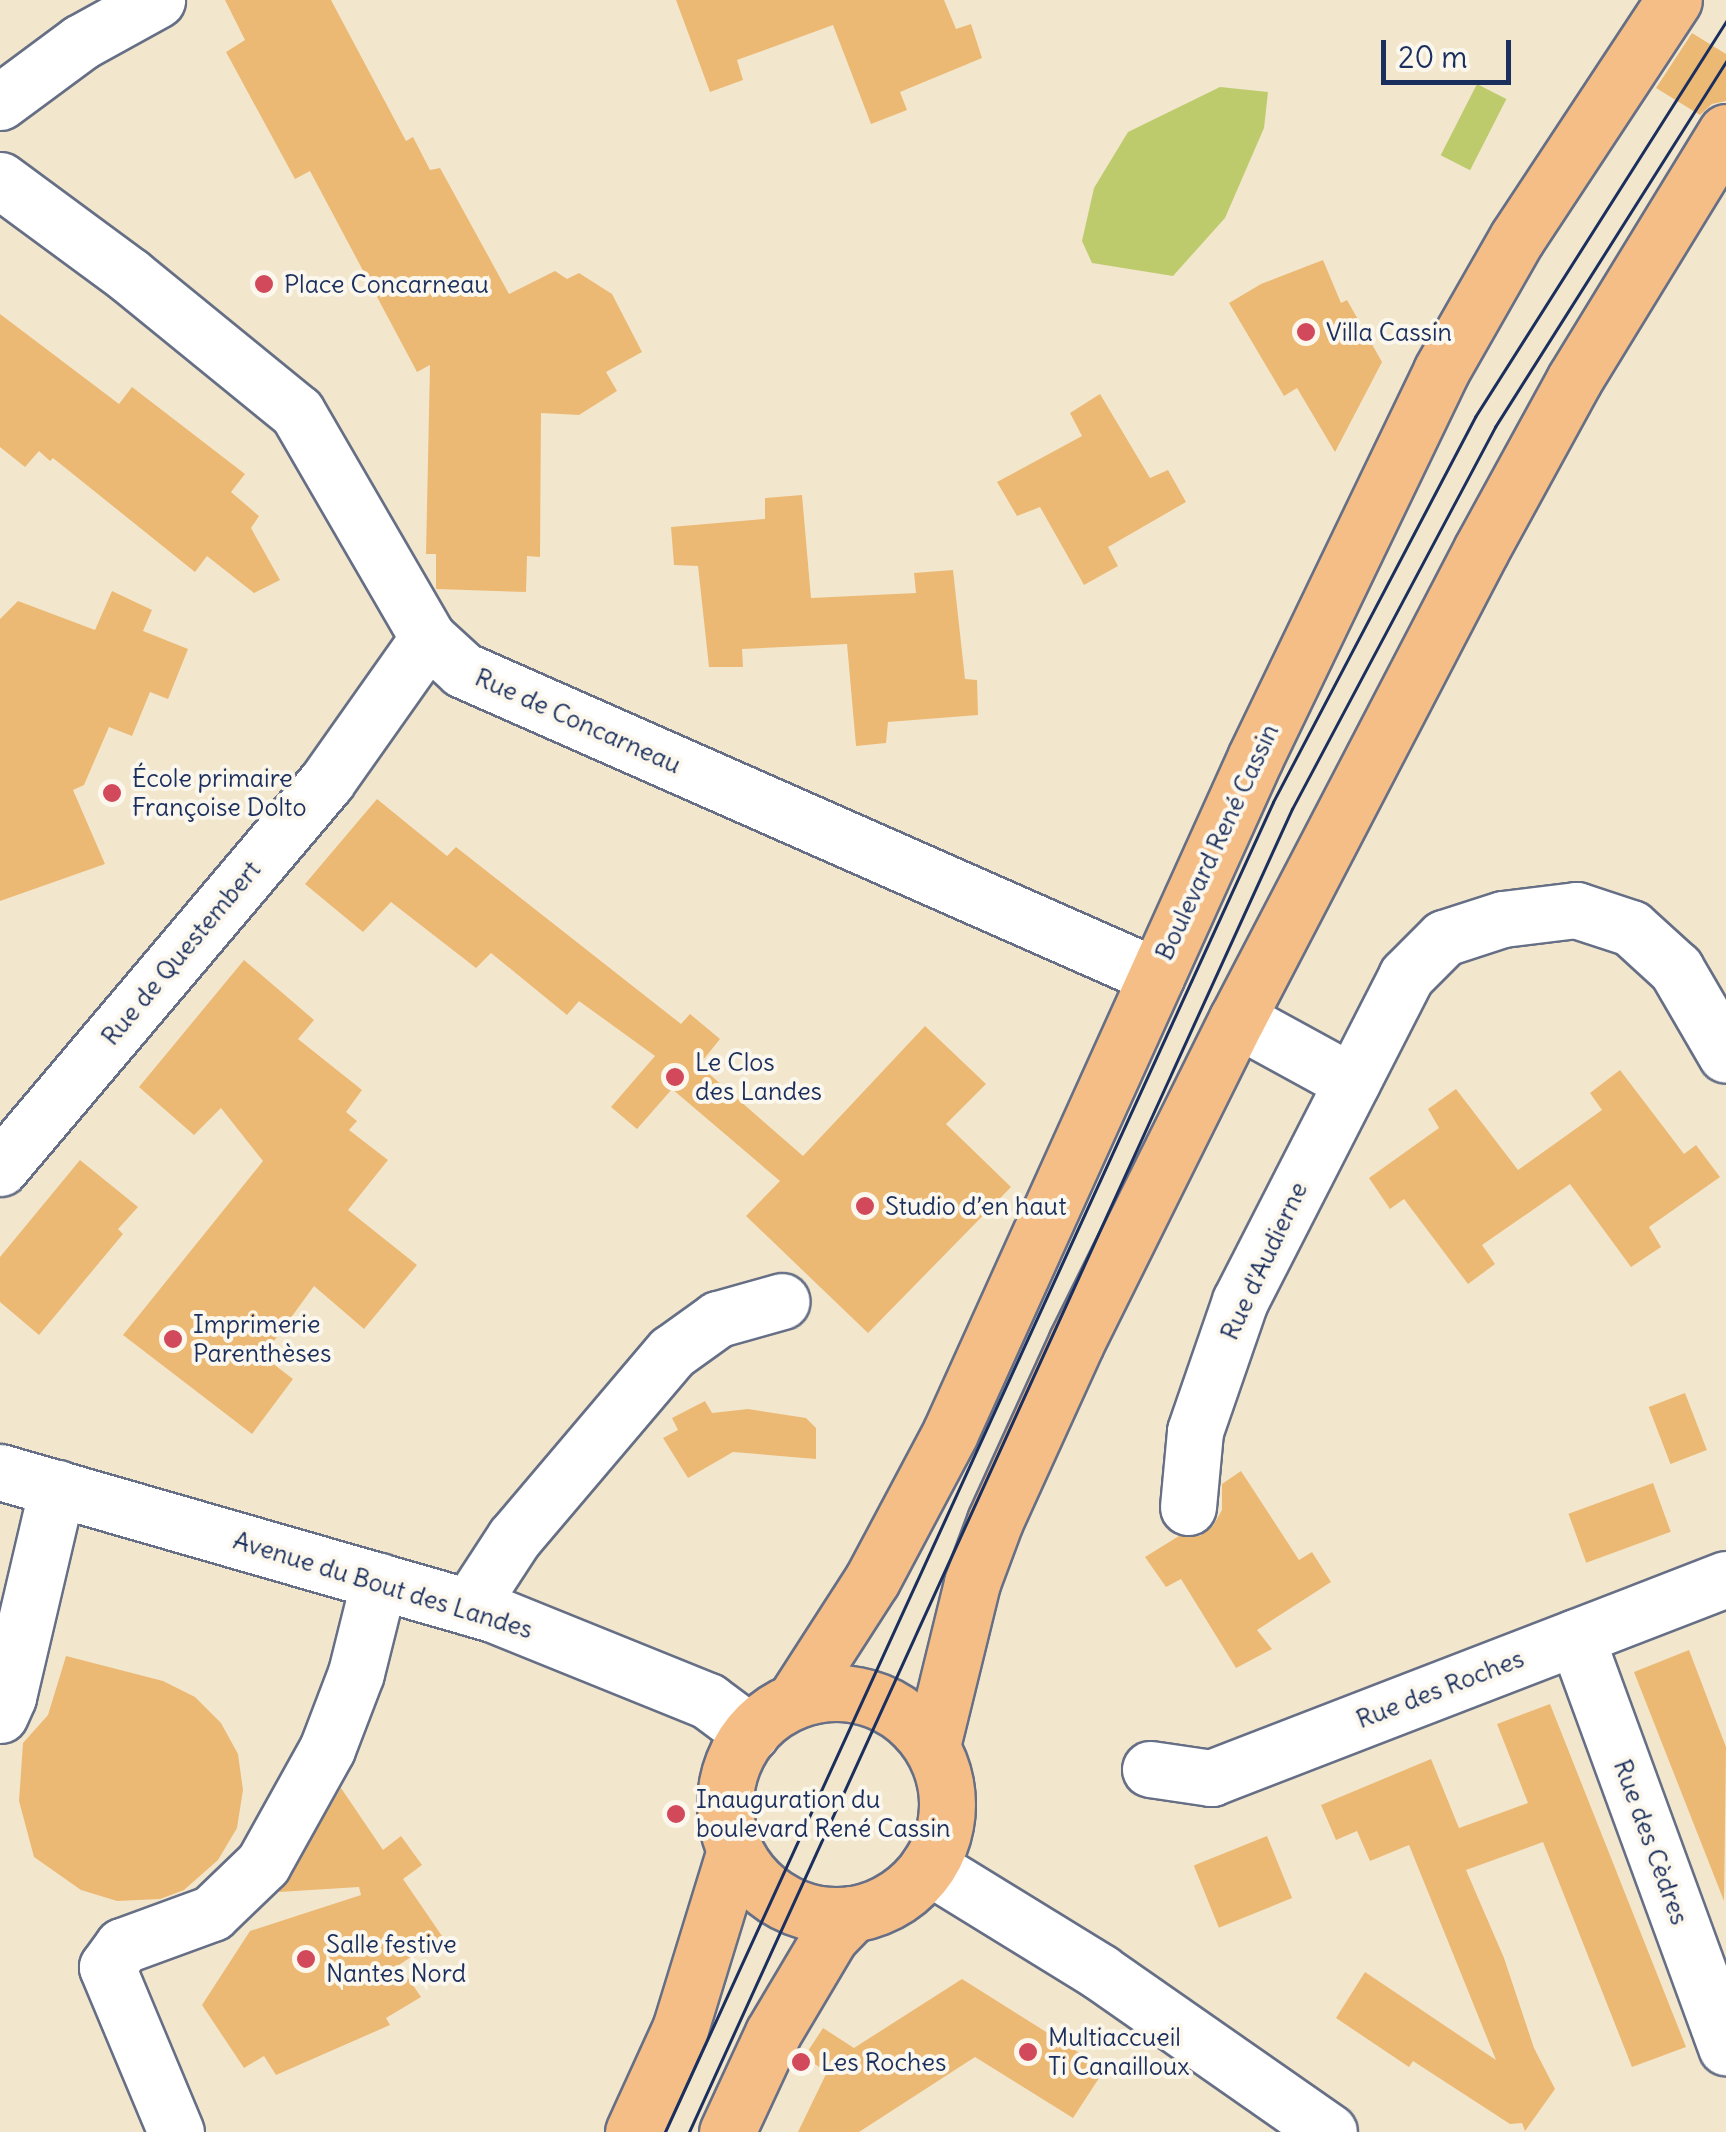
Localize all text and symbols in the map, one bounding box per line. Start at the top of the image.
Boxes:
scale bar [1386,20,1516,82]
text: 20 m [1398,38,1468,76]
place label: Place Concarneau [284,269,489,299]
marker: Place Concarneau [253,273,275,295]
place label: Villa Cassin [1326,317,1452,347]
marker: Villa Cassin [1295,321,1317,343]
street label: Rue de Concarneau [470,662,686,780]
street label: Boulevard René Cassin [1149,719,1285,965]
place label: École primaire Françoise Dolto [132,764,307,823]
marker: École primaire Françoise Dolto [101,782,123,804]
street label: Rue de Questembert [95,855,267,1051]
place label: Le Clos des Landes [695,1048,822,1107]
marker: Le Clos des Landes [664,1066,686,1088]
street label: Rue d'Audierne [1214,1177,1314,1345]
place label: Studio d’en haut [885,1191,1067,1221]
marker: Studio d’en haut [854,1195,876,1217]
place label: Imprimerie Parenthèses [193,1310,331,1369]
marker: Imprimerie Parenthèses [162,1328,184,1350]
street label: Avenue du Bout des Landes [230,1525,536,1645]
street label: Rue des Roches [1352,1643,1528,1735]
street label: Rue des Cèdres [1607,1755,1695,1929]
place label: Inauguration du boulevard René Cassin [696,1785,950,1844]
marker: Inauguration du boulevard René Cassin [665,1803,687,1825]
place label: Salle festive Nantes Nord [326,1930,466,1989]
marker: Salle festive Nantes Nord [295,1948,317,1970]
place label: Multiaccueil Ti Canailloux [1048,2023,1190,2082]
marker: Multiaccueil Ti Canailloux [1017,2041,1039,2063]
place label: Les Roches [821,2047,946,2077]
marker: Les Roches [790,2051,812,2073]

